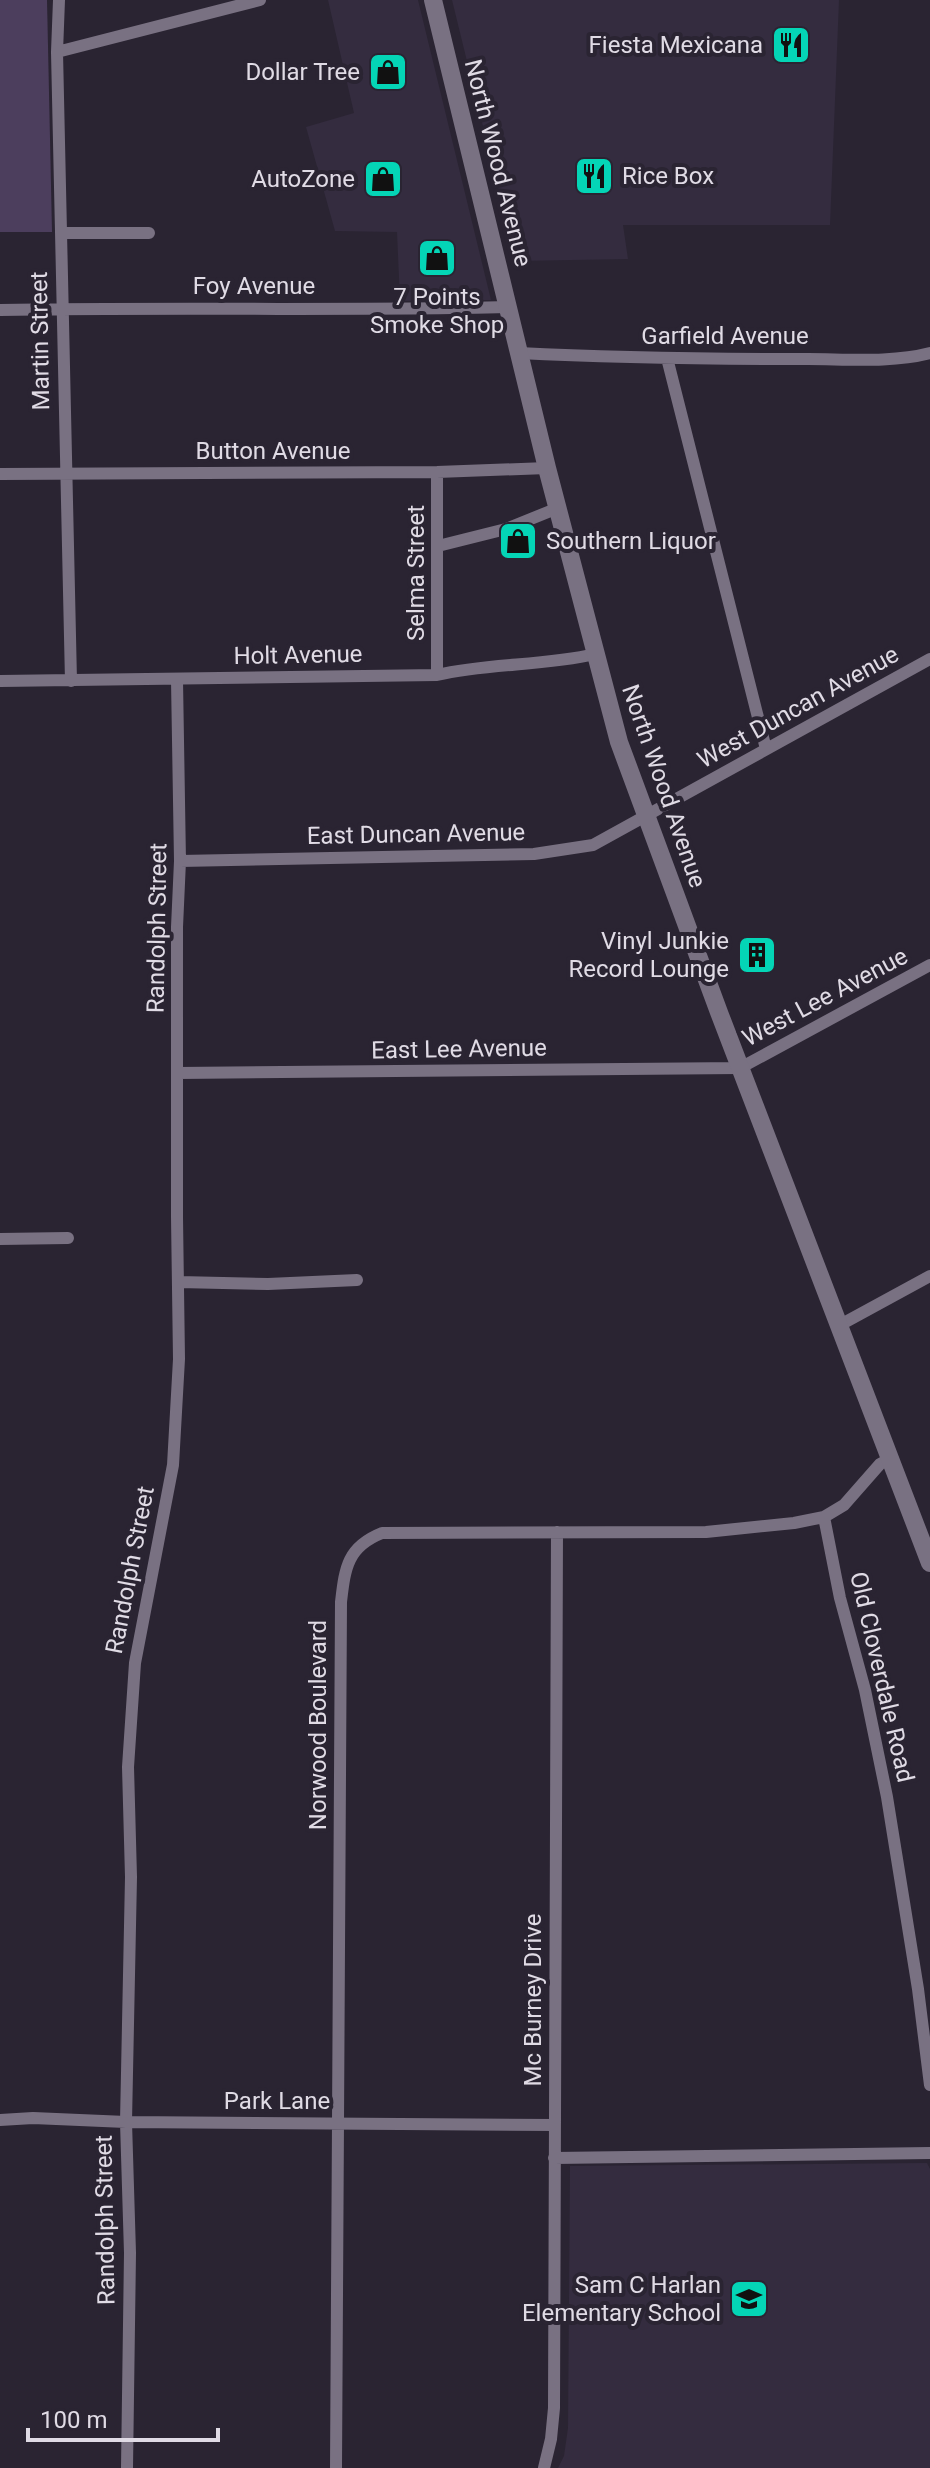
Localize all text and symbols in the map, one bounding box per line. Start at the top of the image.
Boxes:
restaurant icon: Fiesta Mexicana [770,24,812,66]
place label: Fiesta Mexicana [589,31,763,59]
shop icon: Dollar Tree [367,51,409,93]
street label: North Wood Avenue [459,56,537,270]
place label: Dollar Tree [245,58,360,86]
restaurant icon: Rice Box [573,155,615,197]
shop icon: AutoZone [362,158,404,200]
place label: Rice Box [622,162,714,190]
place label: AutoZone [251,165,355,193]
shop icon: 7 Points Smoke Shop [416,237,458,279]
street label: Martin Street [25,271,55,411]
street label: Foy Avenue [193,272,315,300]
place label: 7 Points Smoke Shop [370,283,504,339]
street label: Garfield Avenue [641,322,809,350]
street label: Button Avenue [195,437,351,465]
street label: Selma Street [402,505,430,641]
shop icon: Southern Liquor [497,520,539,562]
place label: Southern Liquor [546,527,716,555]
street label: Holt Avenue [233,640,363,670]
street label: West Duncan Avenue [693,640,903,774]
street label: North Wood Avenue [616,681,712,891]
street label: East Duncan Avenue [307,818,525,850]
street label: Randolph Street [142,843,172,1013]
place label: Vinyl Junkie Record Lounge [569,927,729,983]
building icon: Vinyl Junkie Record Lounge [736,934,778,976]
street label: West Lee Avenue [738,942,912,1052]
street label: East Lee Avenue [371,1033,547,1065]
street label: Randolph Street [100,1484,160,1656]
street label: Old Cloverdale Road [844,1569,920,1785]
street label: Norwood Boulevard [304,1620,332,1830]
street label: Mc Burney Drive [519,1914,547,2086]
street label: Park Lane [224,2087,330,2115]
street label: Randolph Street [90,2135,120,2305]
place label: Sam C Harlan Elementary School [522,2271,721,2327]
school or university icon: Sam C Harlan Elementary School [728,2278,770,2320]
scale bar [28,2392,218,2442]
text: 100 m [40,2406,107,2434]

